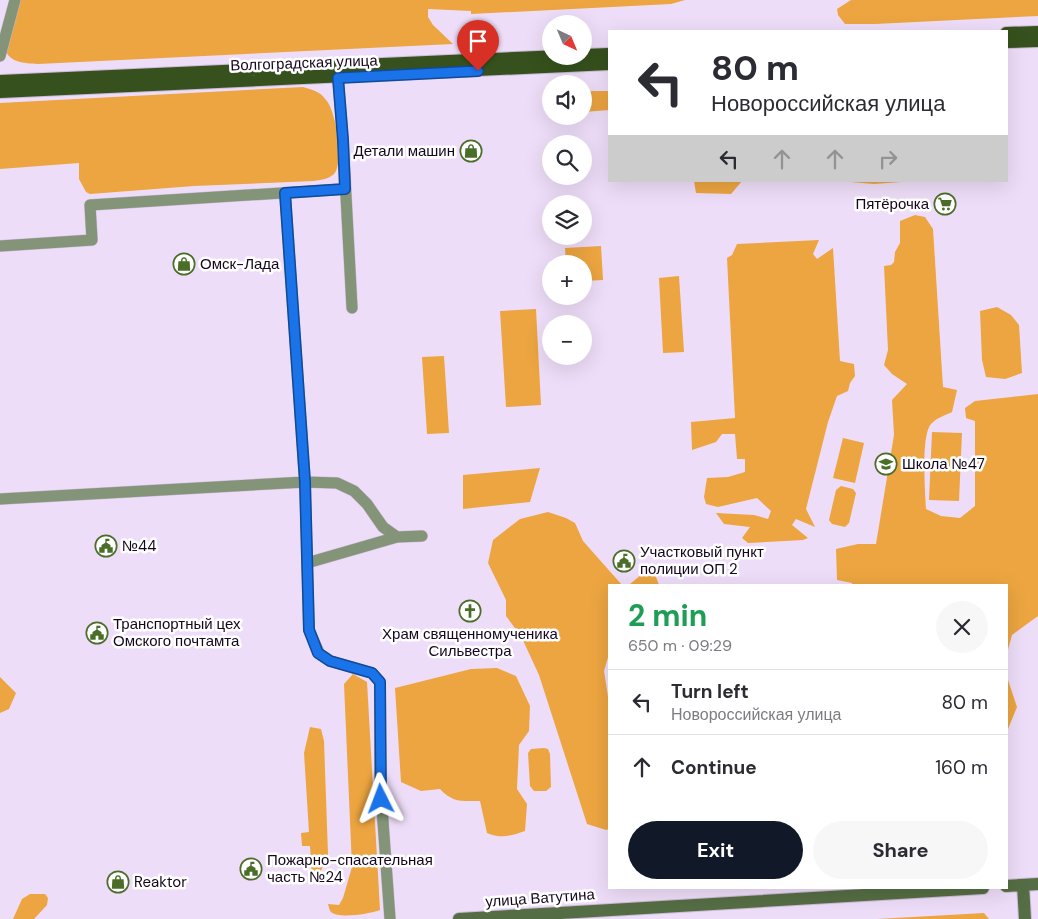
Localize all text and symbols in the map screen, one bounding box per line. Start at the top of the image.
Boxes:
north arrow [542,15,592,65]
map controls [542,15,592,365]
pin [457,20,499,71]
icon: arrive [464,27,492,55]
text: 80 m [711,45,799,91]
street label: Волгоградская улица [230,50,379,76]
icon: left [628,50,693,115]
button: sound [542,75,592,125]
text: Новороссийская улица [711,89,945,118]
button: search [542,135,592,185]
shop icon: Детали машин [459,139,483,163]
place label: Детали машин [353,141,455,161]
icon: left [715,145,743,173]
icon: ahead [768,145,796,173]
icon: ahead [821,145,849,173]
icon: right [874,145,902,173]
supermarket icon: Пятёрочка [933,192,957,216]
place label: Пятёрочка [855,194,930,214]
button: layers [542,195,592,245]
shop icon: Омск-Лада [172,252,196,276]
place label: Омск-Лада [200,254,280,274]
button: + [542,255,592,305]
button: − [542,315,592,365]
school or university icon: Школа №47 [874,452,898,476]
place label: Школа №47 [902,454,985,474]
public building icon: №44 [94,534,118,558]
place label: №44 [122,536,156,556]
place label: Участковый пункт полиции ОП 2 [640,542,764,579]
public building icon: Участковый пункт полиции ОП 2 [612,549,636,573]
text: 2 min [628,596,707,635]
church icon: Храм священномученика Сильвестра [458,599,482,623]
button: close [936,601,988,653]
place label: Транспортный цех Омского почтамта [113,614,241,651]
public building icon: Транспортный цех Омского почтамта [85,621,109,645]
place label: Храм священномученика Сильвестра [382,624,559,661]
text: 650 m · 09:29 [628,635,732,656]
text: Turn left [671,679,749,704]
icon: left [628,688,656,716]
text: 80 m [941,690,988,715]
text: Новороссийская улица [671,704,842,725]
icon: ahead [628,753,656,781]
text: Continue [671,755,757,780]
text: 160 m [935,755,988,780]
position arrow [354,772,406,824]
button: Exit [628,821,803,879]
button: Share [813,821,988,879]
place label: Пожарно-спасательная часть №24 [267,850,433,887]
public building icon: Пожарно-спасательная часть №24 [239,857,263,881]
shop icon: Reaktor [106,870,130,894]
place label: Reaktor [134,872,187,892]
street label: улица Ватутина [485,884,596,912]

